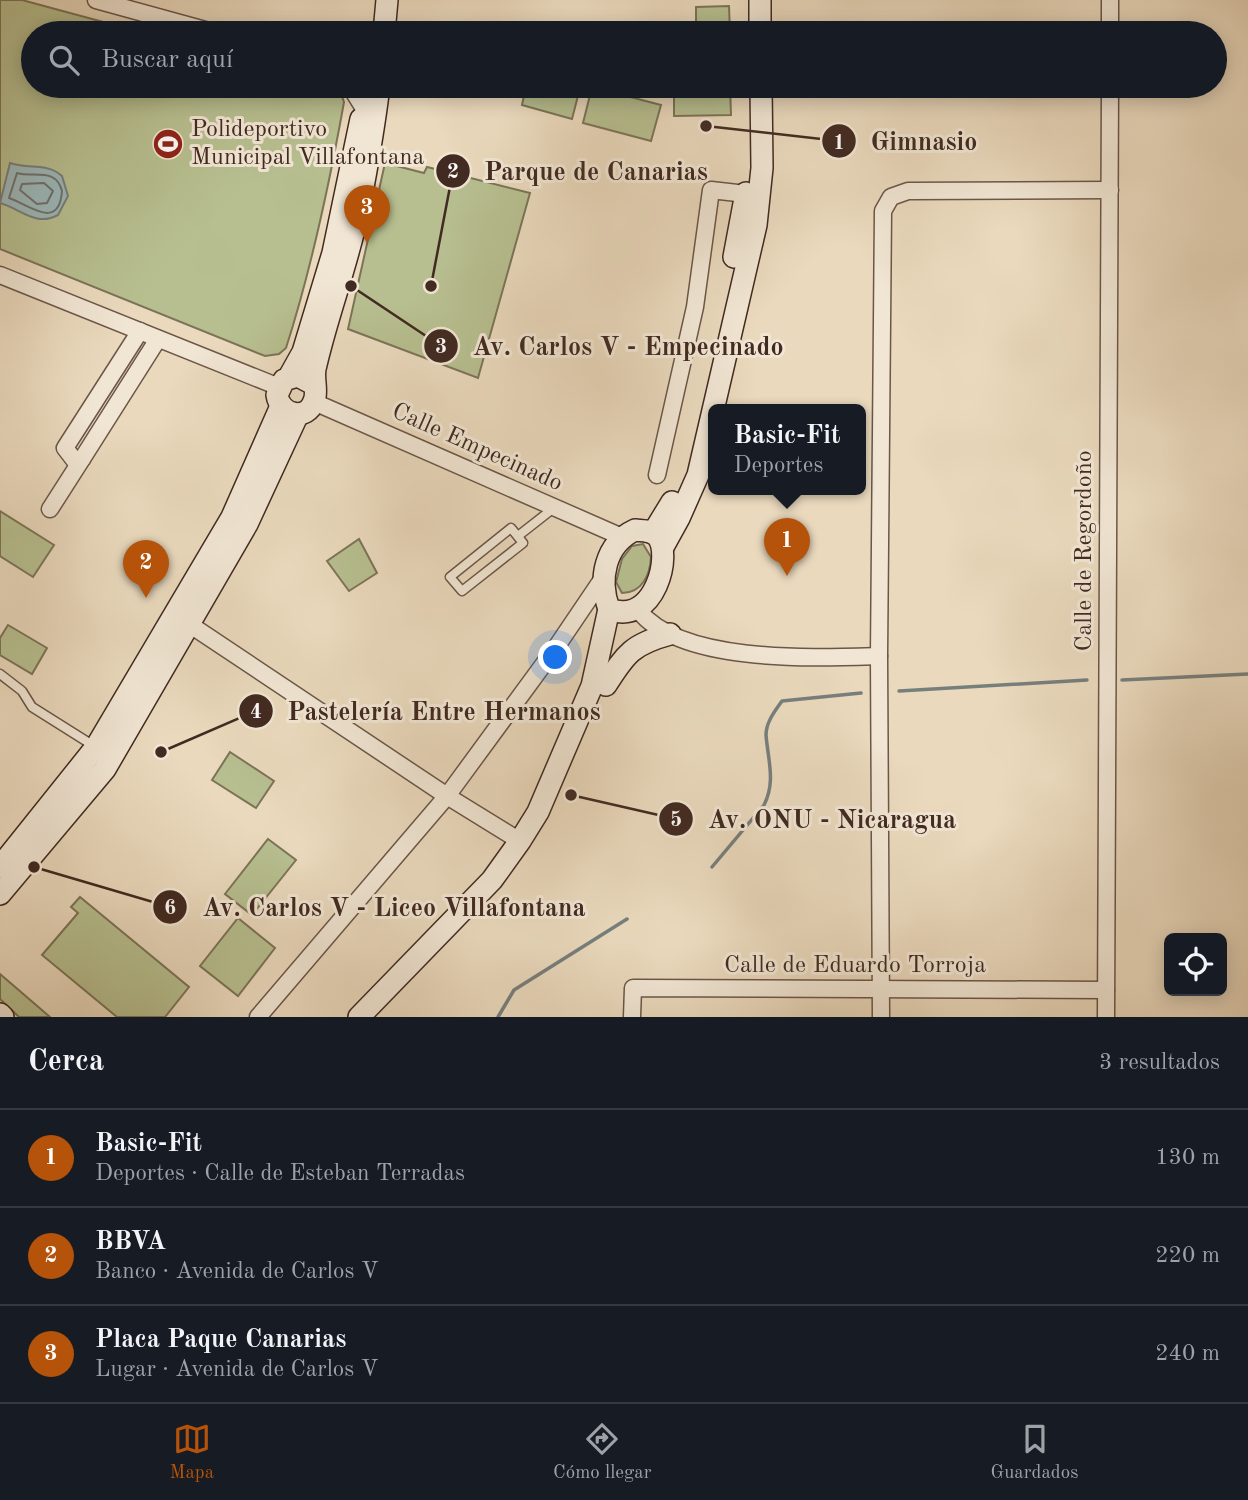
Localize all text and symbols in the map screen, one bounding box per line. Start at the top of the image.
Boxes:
search box [21,21,1227,98]
icon: search [45,41,83,79]
text: Buscar aquí [101,47,233,73]
place label: Polideportivo Municipal Villafontana [191,118,425,170]
callout: Gimnasio [821,118,991,165]
sports icon: Polideportivo Municipal Villafontana [151,127,185,161]
text: Gimnasio [871,130,977,156]
text: 1 [833,133,845,154]
callout: Parque de Canarias [435,147,722,194]
text: Parque de Canarias [484,160,708,186]
text: 2 [447,162,459,183]
pin: 3 [344,185,390,243]
callout: Av. Carlos V - Empecinado [424,323,798,370]
text: Av. Carlos V - Empecinado [472,335,784,361]
text: 3 [435,337,447,358]
street label: Calle Empecinado [388,400,566,496]
popup [708,404,866,495]
text: Basic-Fit [734,423,840,449]
street label: Calle de Regordoño [1073,450,1097,652]
text: Deportes [734,454,823,477]
pin: 1 [764,518,810,576]
pin: 2 [123,540,169,598]
your location [538,640,572,674]
callout: Pastelería Entre Hermanos [238,687,615,734]
text: Pastelería Entre Hermanos [287,700,601,726]
text: 4 [250,702,262,723]
callout: Av. ONU - Nicaragua [659,795,970,842]
text: Av. ONU - Nicaragua [708,808,956,834]
text: 5 [670,810,682,831]
callout: Av. Carlos V - Liceo Villafontana [153,883,599,930]
text: Av. Carlos V - Liceo Villafontana [202,896,586,922]
text: 6 [164,898,176,919]
map controls [1164,933,1227,996]
button: locate [1164,933,1227,996]
street label: Calle de Eduardo Torroja [724,954,986,978]
text: Cerca [28,1047,104,1077]
text: 3 resultados [1099,1051,1220,1074]
text: Basic-Fit [95,1131,202,1157]
text: 1 [44,1146,58,1169]
text: 130 m [1155,1146,1220,1169]
text: Deportes · Calle de Esteban Terradas [95,1162,465,1185]
text: BBVA [95,1229,166,1255]
text: 2 [44,1244,58,1267]
text: 220 m [1155,1244,1220,1267]
text: Banco · Avenida de Carlos V [95,1260,379,1283]
text: Placa Paque Canarias [95,1327,346,1353]
text: 3 [44,1342,58,1365]
text: 240 m [1155,1342,1220,1365]
text: Lugar · Avenida de Carlos V [95,1358,378,1381]
tab: Mapa [170,1420,214,1485]
tab: Cómo llegar [553,1420,652,1485]
tab: Guardados [991,1420,1078,1485]

